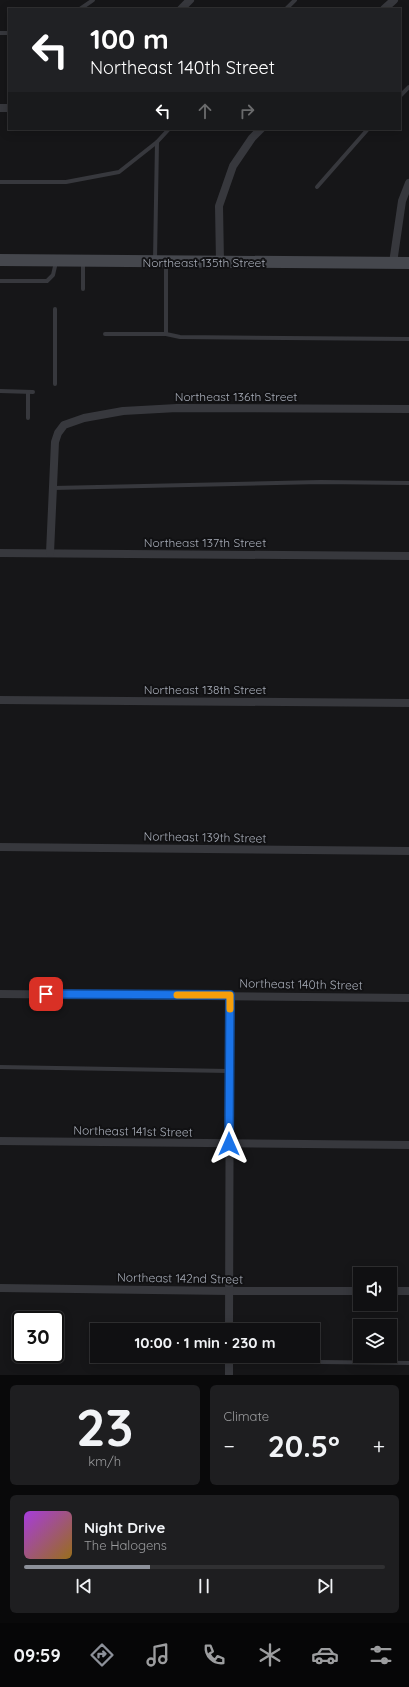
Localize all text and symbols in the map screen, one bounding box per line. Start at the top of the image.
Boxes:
text: 100 m [90,21,169,56]
icon: left [24,24,76,76]
text: Northeast 140th Street [90,56,275,79]
icon: left [152,100,174,122]
icon: ahead [194,100,216,122]
icon: right [236,100,258,122]
street label: Northeast 135th Street [143,255,265,270]
street label: Northeast 136th Street [175,389,297,404]
street label: Northeast 137th Street [144,535,266,550]
street label: Northeast 138th Street [144,682,266,697]
street label: Northeast 139th Street [143,828,267,846]
street label: Northeast 140th Street [239,975,363,993]
pin [29,977,63,1011]
icon: arrive [35,983,57,1005]
street label: Northeast 141st Street [73,1122,193,1140]
position arrow [208,1123,250,1165]
map controls [353,1267,397,1363]
button: sound [353,1267,397,1311]
street label: Northeast 142nd Street [117,1269,243,1287]
speed limit sign: 30 [12,1311,64,1363]
button: layers [353,1319,397,1363]
text: 10:00 · 1 min · 230 m [134,1333,276,1352]
text: 23 [76,1394,134,1459]
text: Climate [224,1408,269,1424]
text: 20.5° [268,1427,340,1465]
text: − [224,1432,235,1460]
text: + [373,1432,385,1460]
text: km/h [88,1453,121,1469]
text: Night Drive [84,1518,165,1537]
text: The Halogens [84,1537,167,1553]
icon: previous [73,1575,95,1597]
icon: pause [193,1575,215,1597]
icon: next [314,1575,336,1597]
icon: directions [88,1641,116,1669]
icon: music [144,1641,172,1669]
icon: phone [200,1641,228,1669]
icon: climate [256,1641,284,1669]
icon: car [311,1641,339,1669]
icon: filters [367,1641,395,1669]
text: 09:59 [14,1644,61,1667]

